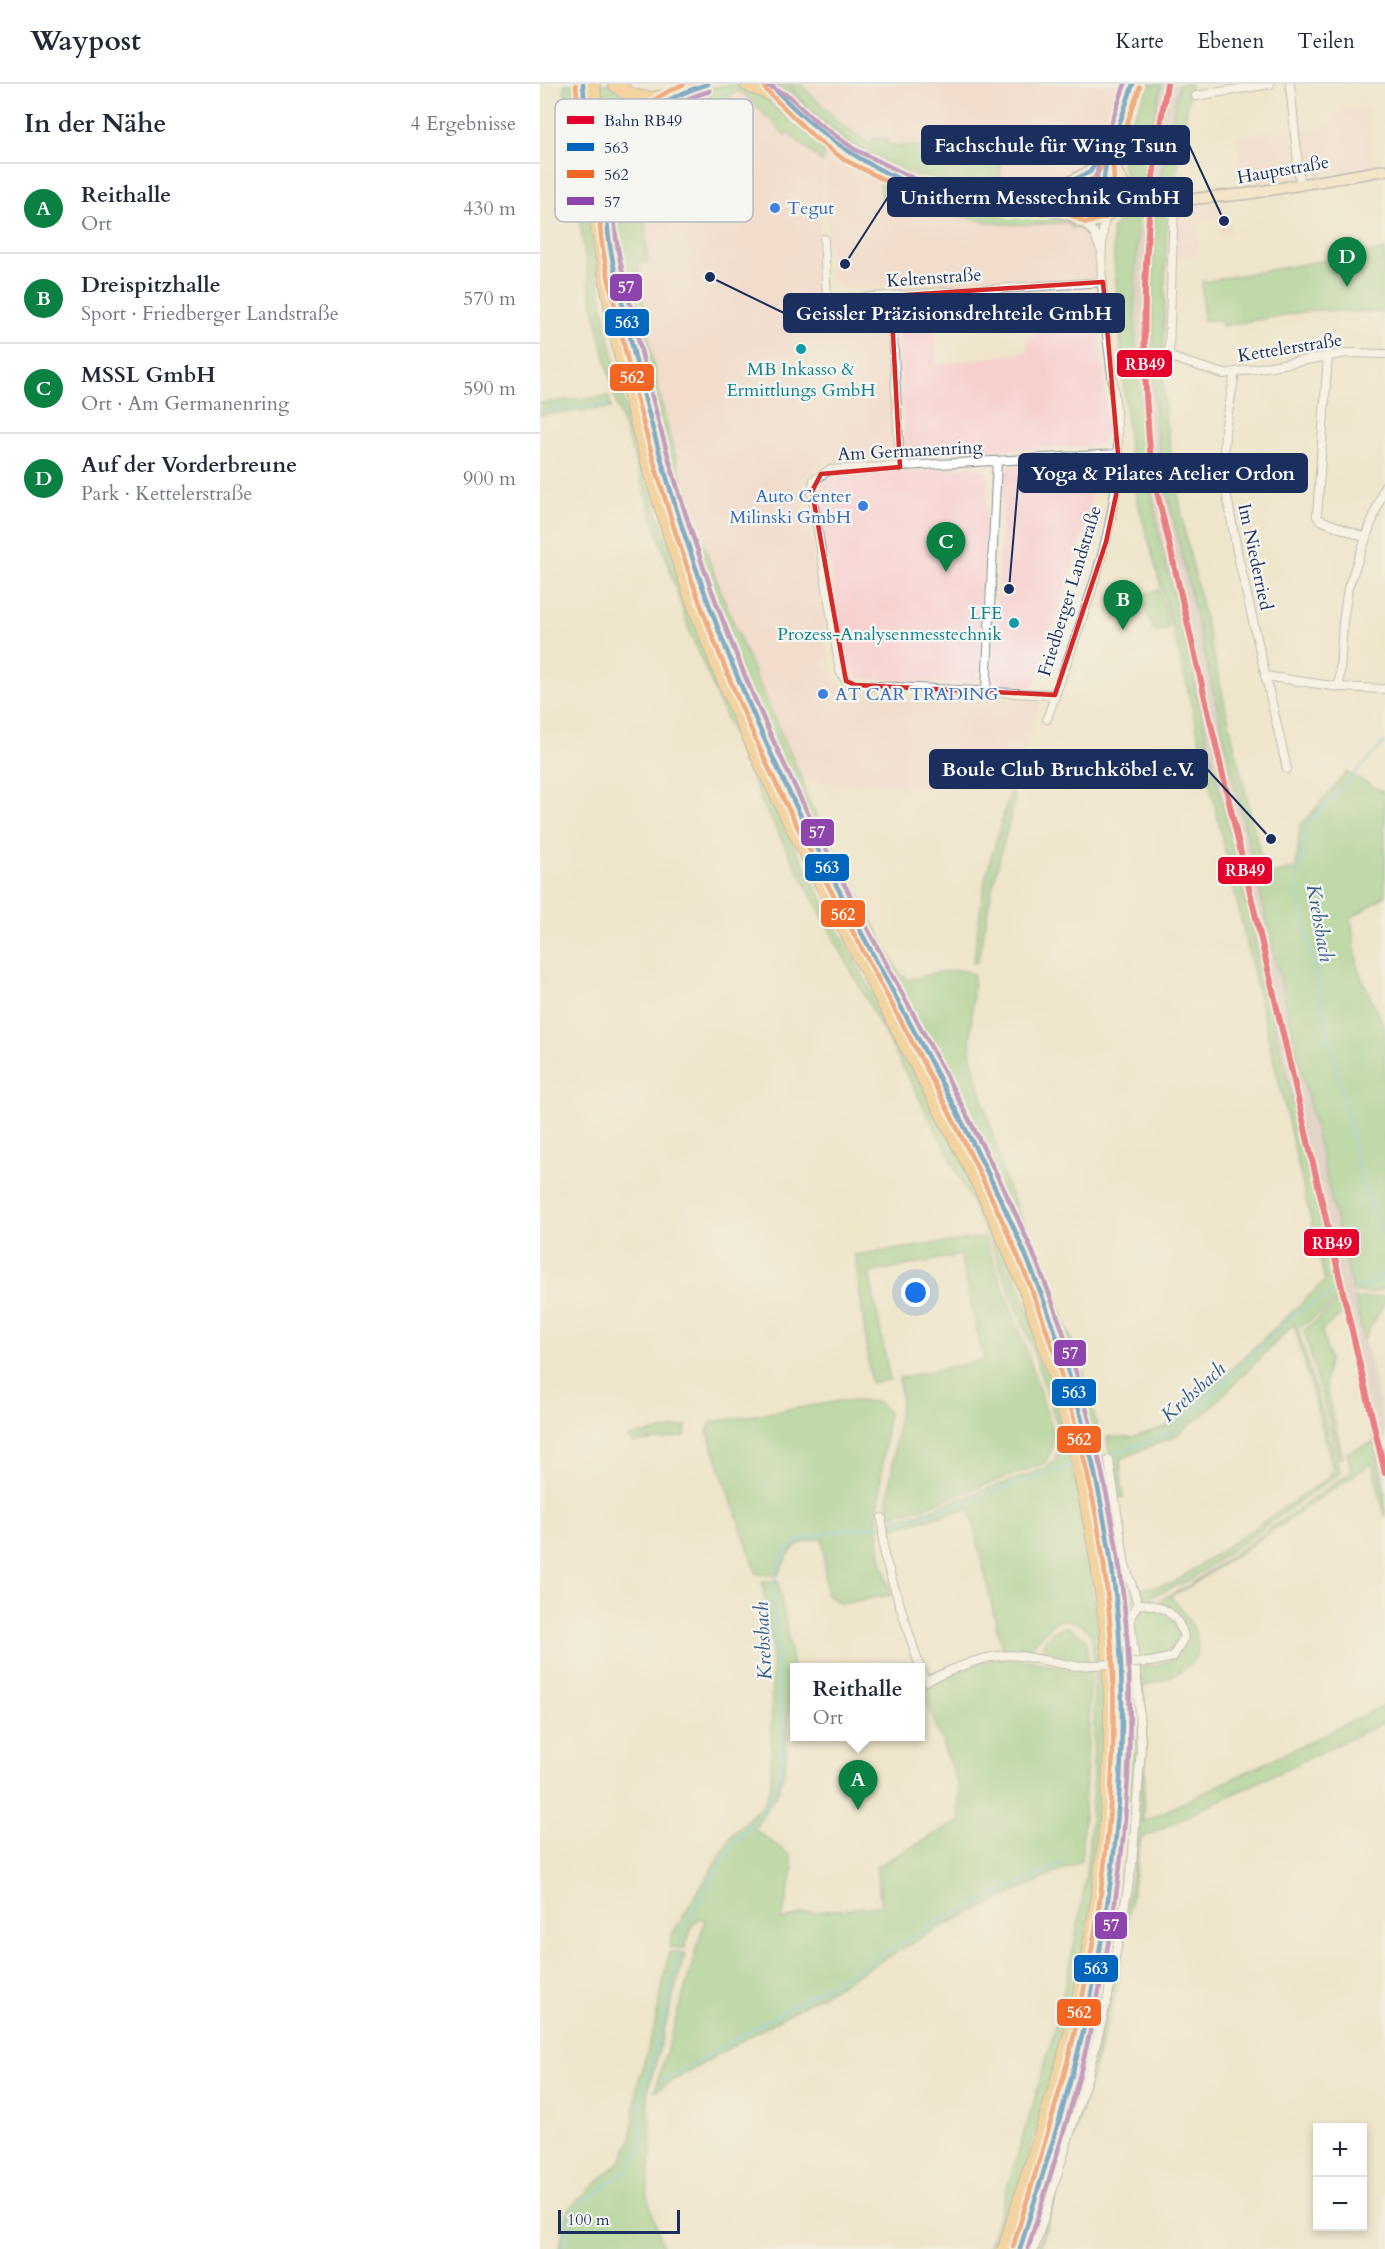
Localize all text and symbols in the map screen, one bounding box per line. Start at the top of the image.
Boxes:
text: Waypost [30,22,141,60]
text: Karte [1116,27,1164,56]
text: Ebenen [1197,27,1264,56]
text: Teilen [1297,27,1355,56]
legend [555,99,753,222]
text: In der Nähe [24,106,166,141]
text: 4 Ergebnisse [410,110,516,137]
text: Bahn RB49 [604,110,682,132]
callout: Fachschule für Wing Tsun [922,126,1189,164]
text: Fachschule für Wing Tsun [934,132,1178,159]
text: 563 [604,137,629,159]
street label: Hauptstraße [1235,150,1331,190]
text: 562 [604,164,629,186]
callout: Unitherm Messtechnik GmbH [888,178,1192,216]
text: Reithalle [81,180,171,210]
text: Unitherm Messtechnik GmbH [900,184,1180,211]
text: 57 [604,191,620,213]
text: A [36,195,51,222]
text: 430 m [463,195,516,222]
place label: Tegut [787,196,834,221]
marker: Tegut [768,201,782,215]
text: Ort [81,210,112,237]
pin: D [1328,238,1366,287]
street label: Keltenstraße [886,262,982,294]
text: Dreispitzhalle [81,270,221,300]
line badge: 57 [609,273,643,302]
text: 57 [618,277,634,299]
text: B [36,285,51,312]
text: 570 m [463,285,516,312]
callout: Geissler Präzisionsdrehteile GmbH [784,294,1124,332]
text: Sport · Friedberger Landstraße [81,300,339,327]
text: Geissler Präzisionsdrehteile GmbH [796,300,1113,327]
line badge: 563 [604,308,650,337]
text: 563 [615,312,639,334]
street label: Kettelerstraße [1236,327,1344,369]
marker: MB Inkasso & Ermittlungs GmbH [794,342,808,356]
line badge: RB49 [1116,349,1173,378]
text: RB49 [1125,354,1165,376]
place label: MB Inkasso & Ermittlungs GmbH [726,357,876,403]
text: MSSL GmbH [81,360,216,390]
line badge: 562 [609,363,655,392]
text: 562 [620,367,644,389]
text: C [36,375,51,402]
text: 590 m [463,375,516,402]
text: Ort · Am Germanenring [81,390,289,417]
street label: Am Germanenring [837,435,984,467]
text: Auf der Vorderbreune [81,450,297,480]
callout: Yoga & Pilates Atelier Ordon [1019,454,1307,492]
text: Yoga & Pilates Atelier Ordon [1031,460,1295,487]
text: D [35,465,52,492]
text: 900 m [463,465,516,492]
text: Park · Kettelerstraße [81,480,252,507]
place label: Auto Center Milinski GmbH [729,484,851,530]
marker: Auto Center Milinski GmbH [856,499,870,513]
street label: Im Niederried [1231,501,1279,613]
street label: Friedberger Landstraße [1032,503,1108,679]
pin: C [926,522,966,572]
pin: B [1104,580,1142,630]
place label: LFE Prozess-Analysenmesstechnik [777,601,1002,647]
marker: LFE Prozess-Analysenmesstechnik [1007,616,1021,630]
place label: AT CAR TRADING [835,682,999,707]
marker: AT CAR TRADING [816,687,830,701]
callout: Boule Club Bruchköbel e.V. [930,750,1207,788]
text: Boule Club Bruchköbel e.V. [941,756,1195,783]
line badge: 57 [800,818,835,847]
text: 57 [809,822,825,844]
line badge: 563 [804,853,850,882]
line badge: RB49 [1217,856,1273,885]
text: 563 [815,857,839,879]
text: RB49 [1225,860,1265,882]
water label: Krebsbach [1300,882,1340,964]
line badge: 562 [820,899,866,928]
text: 562 [831,904,855,926]
line badge: RB49 [1303,1228,1360,1257]
text: RB49 [1312,1233,1352,1255]
your location [901,1278,930,1307]
line badge: 57 [1053,1339,1087,1367]
text: 57 [1062,1343,1078,1365]
water label: Krebsbach [1155,1355,1232,1428]
line badge: 563 [1051,1378,1097,1407]
text: 563 [1062,1382,1086,1404]
line badge: 562 [1056,1425,1102,1454]
text: 562 [1067,1429,1091,1451]
water label: Krebsbach [747,1601,779,1681]
popup [790,1663,925,1741]
text: Reithalle [812,1674,903,1704]
text: Ort [812,1704,843,1731]
pin: A [838,1760,878,1810]
line badge: 57 [1094,1911,1128,1940]
text: 57 [1103,1915,1119,1937]
line badge: 563 [1073,1954,1119,1983]
text: 563 [1084,1958,1108,1980]
line badge: 562 [1056,1998,1102,2027]
text: 562 [1067,2002,1091,2024]
map controls [1313,2123,1367,2231]
button: + [1313,2123,1367,2177]
button: − [1313,2177,1367,2231]
scale bar [558,2207,680,2234]
text: 100 m [567,2209,609,2231]

